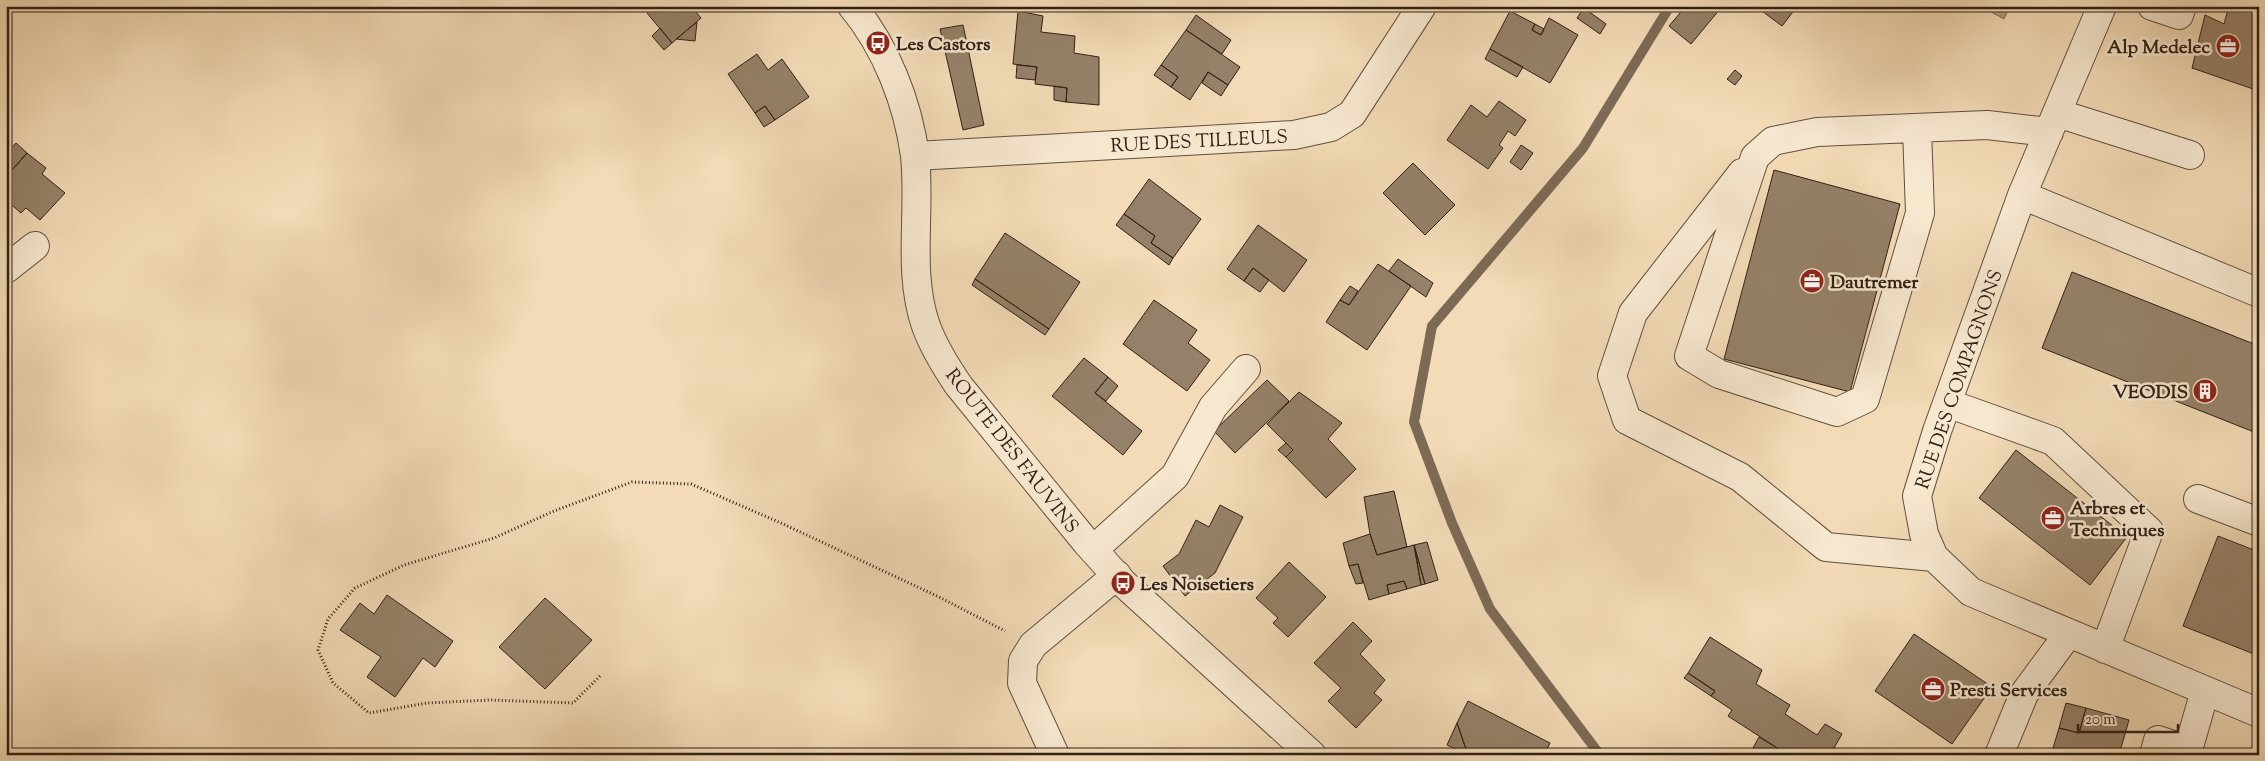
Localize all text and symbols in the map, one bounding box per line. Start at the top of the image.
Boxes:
bus stop icon: Les Castors [865,30,891,56]
place label: Les Castors [896,32,991,59]
office icon: Alp Medelec [2215,33,2241,59]
place label: Alp Medelec [2107,35,2210,62]
street label: RUE DES TILLEULS [1110,124,1289,161]
street label: RUE DES COMPAGNONS [1910,266,2011,493]
office icon: Dautremer [1799,268,1825,294]
place label: Dautremer [1830,270,1919,297]
street label: ROUTE DES FAUVINS [938,363,1084,540]
building icon: VEODIS [2192,378,2218,404]
place label: VEODIS [2112,380,2188,407]
place label: Arbres et Techniques [2070,496,2165,545]
office icon: Arbres et Techniques [2040,505,2066,531]
bus stop icon: Les Noisetiers [1110,570,1136,596]
place label: Les Noisetiers [1140,572,1255,599]
office icon: Presti Services [1920,676,1946,702]
place label: Presti Services [1950,678,2068,705]
scale bar [2078,701,2178,733]
text: 20 m [2085,710,2116,731]

